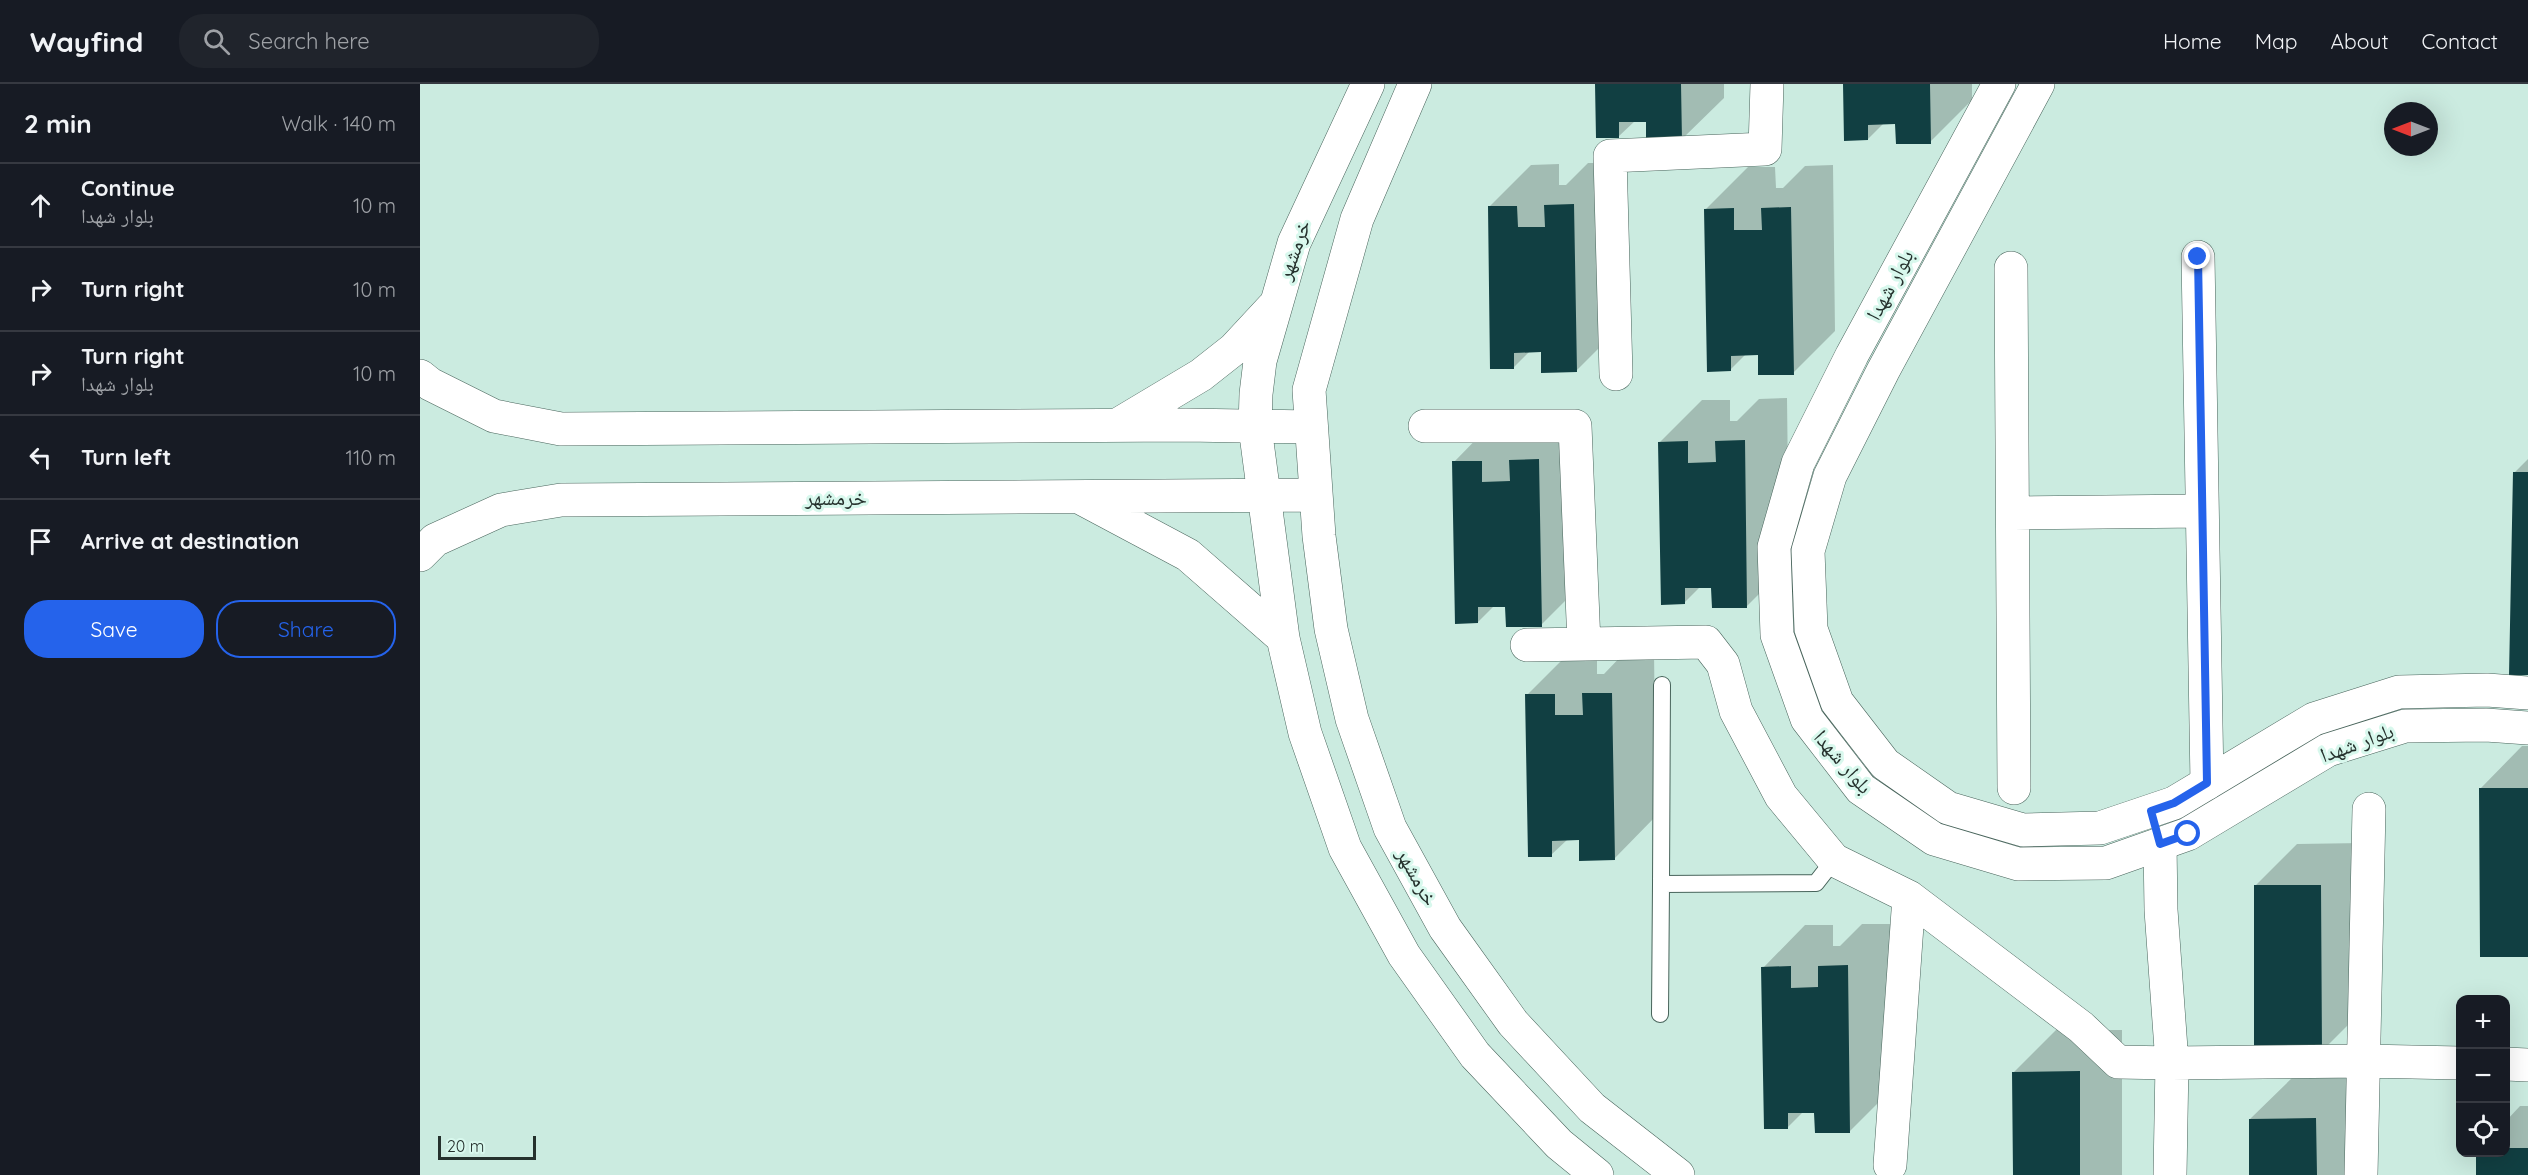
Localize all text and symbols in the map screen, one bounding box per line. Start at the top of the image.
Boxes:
search box [179,14,599,68]
text: Wayfind [30,24,143,59]
icon: search [200,25,233,58]
text: Search here [248,27,370,55]
text: Home [2163,28,2222,54]
text: Map [2255,28,2298,54]
text: About [2331,28,2389,54]
text: Contact [2422,28,2498,54]
north arrow [2384,102,2438,156]
text: 2 min [24,107,92,140]
text: Walk · 140 m [281,111,396,136]
text: Continue [81,174,175,202]
icon: ahead [24,189,57,222]
text: 10 m [353,193,396,218]
text: بلوار شهدا [81,203,154,228]
street label: خرمشهر [1270,216,1316,284]
route end [2184,243,2210,269]
street label: بلوار شهدا [1860,245,1919,324]
icon: right [24,273,57,306]
text: Turn right [81,275,185,303]
text: 10 m [353,277,396,302]
text: Turn right [81,342,185,370]
icon: right [24,357,57,390]
text: 10 m [353,361,396,386]
text: بلوار شهدا [81,371,154,396]
icon: left [24,441,57,474]
text: Turn left [81,443,171,471]
text: 110 m [346,445,396,470]
street label: خرمشهر [804,484,867,510]
icon: arrive [24,525,57,558]
text: Arrive at destination [81,527,299,555]
button: Save [24,600,204,658]
button: Share [216,600,396,658]
street label: بلوار شهدا [2316,717,2397,767]
street label: بلوار شهدا [1809,724,1879,799]
route start [2174,820,2200,846]
street label: خرمشهر [1391,842,1444,910]
map controls [2456,995,2510,1157]
button: + [2456,995,2510,1049]
button: − [2456,1049,2510,1103]
button: locate [2456,1103,2510,1157]
scale bar [438,1133,536,1160]
text: 20 m [447,1136,484,1156]

